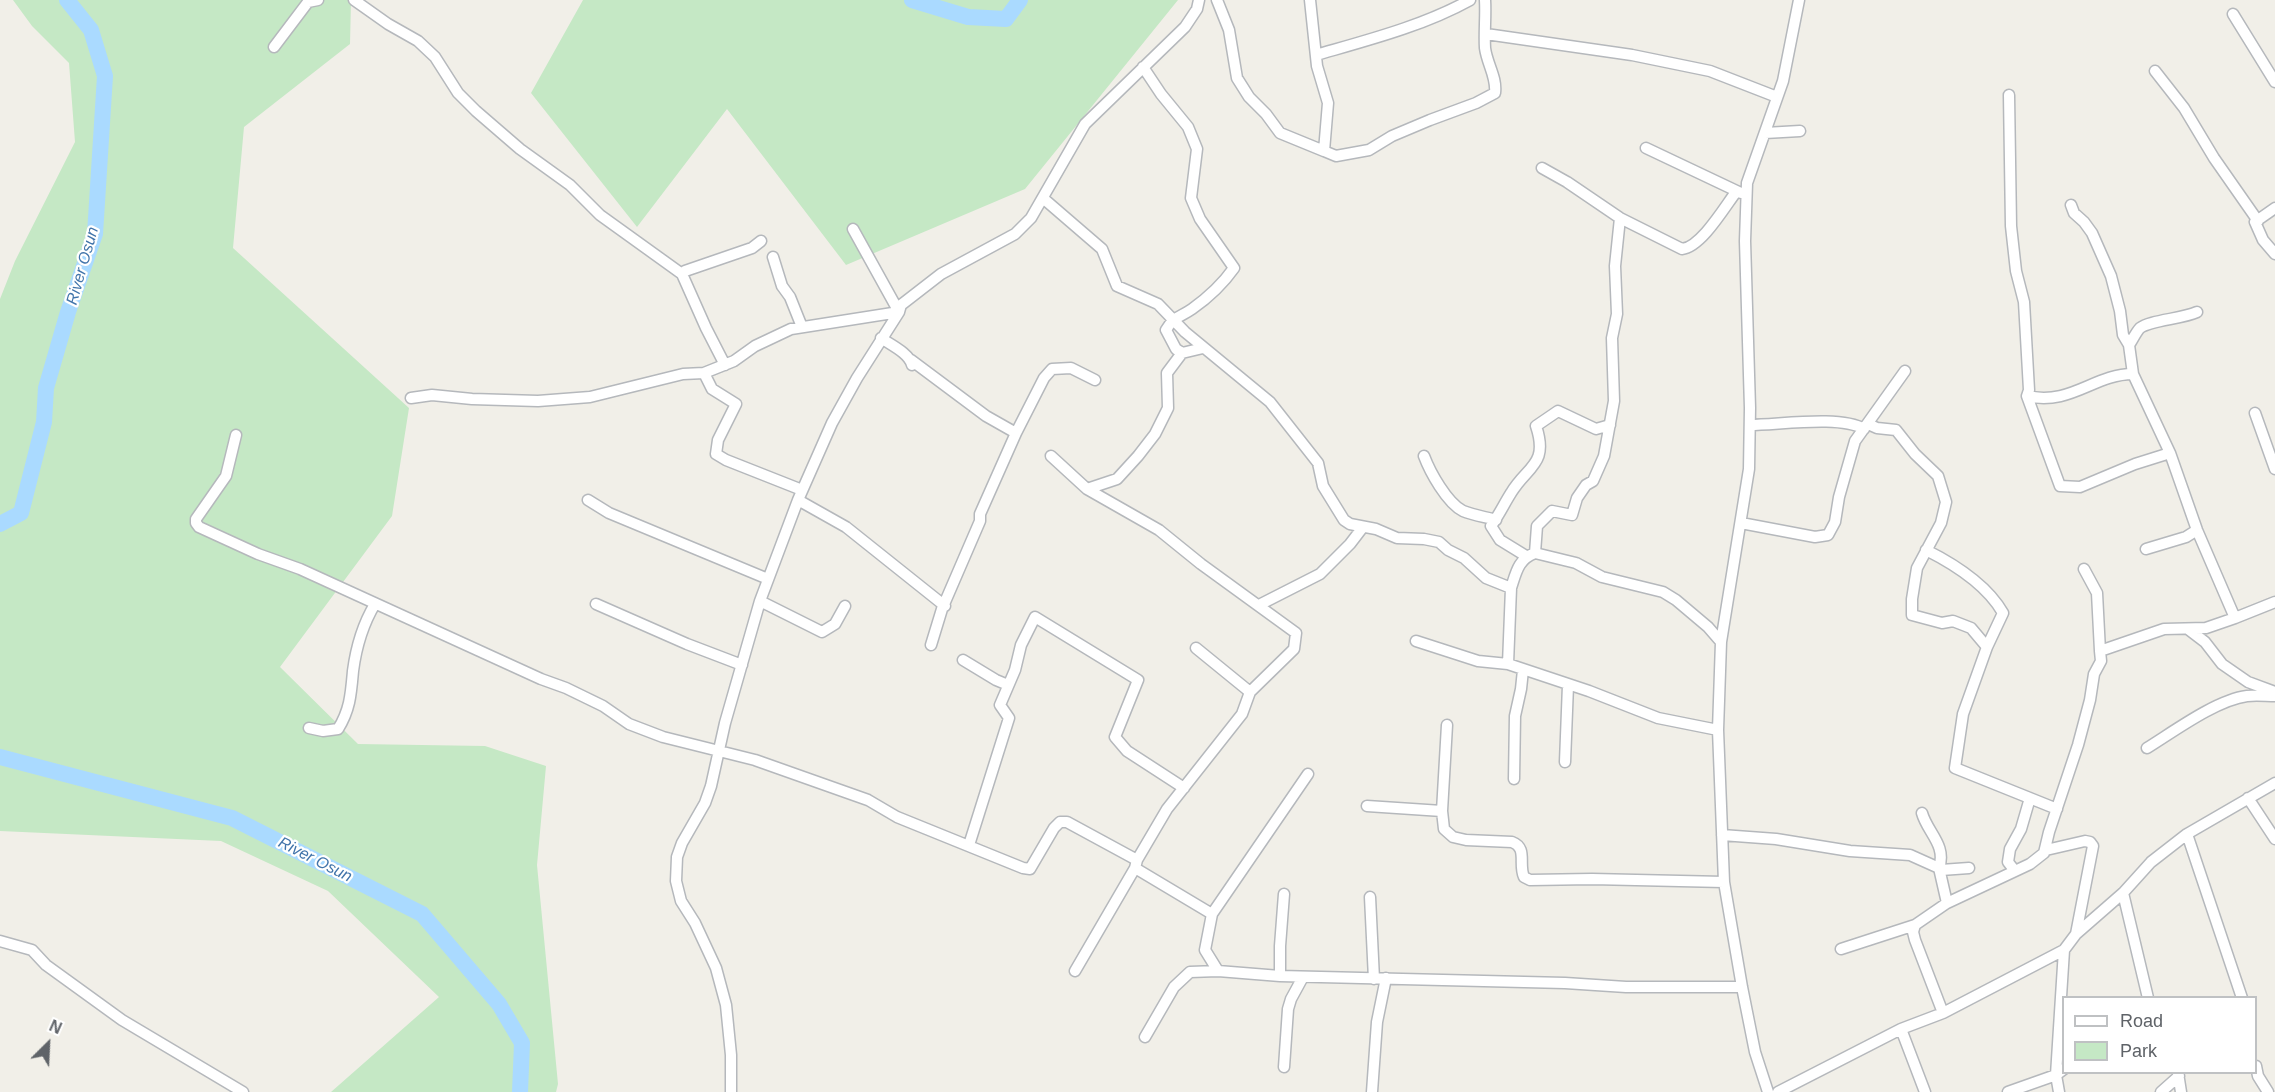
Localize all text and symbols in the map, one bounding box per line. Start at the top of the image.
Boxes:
water label: River Osun [63,225,103,307]
water label: River Osun [275,833,355,887]
legend [2062,996,2257,1074]
text: Road [2120,1011,2163,1031]
north arrow [18,1014,78,1074]
text: N [47,1017,64,1037]
text: Park [2120,1041,2157,1061]

